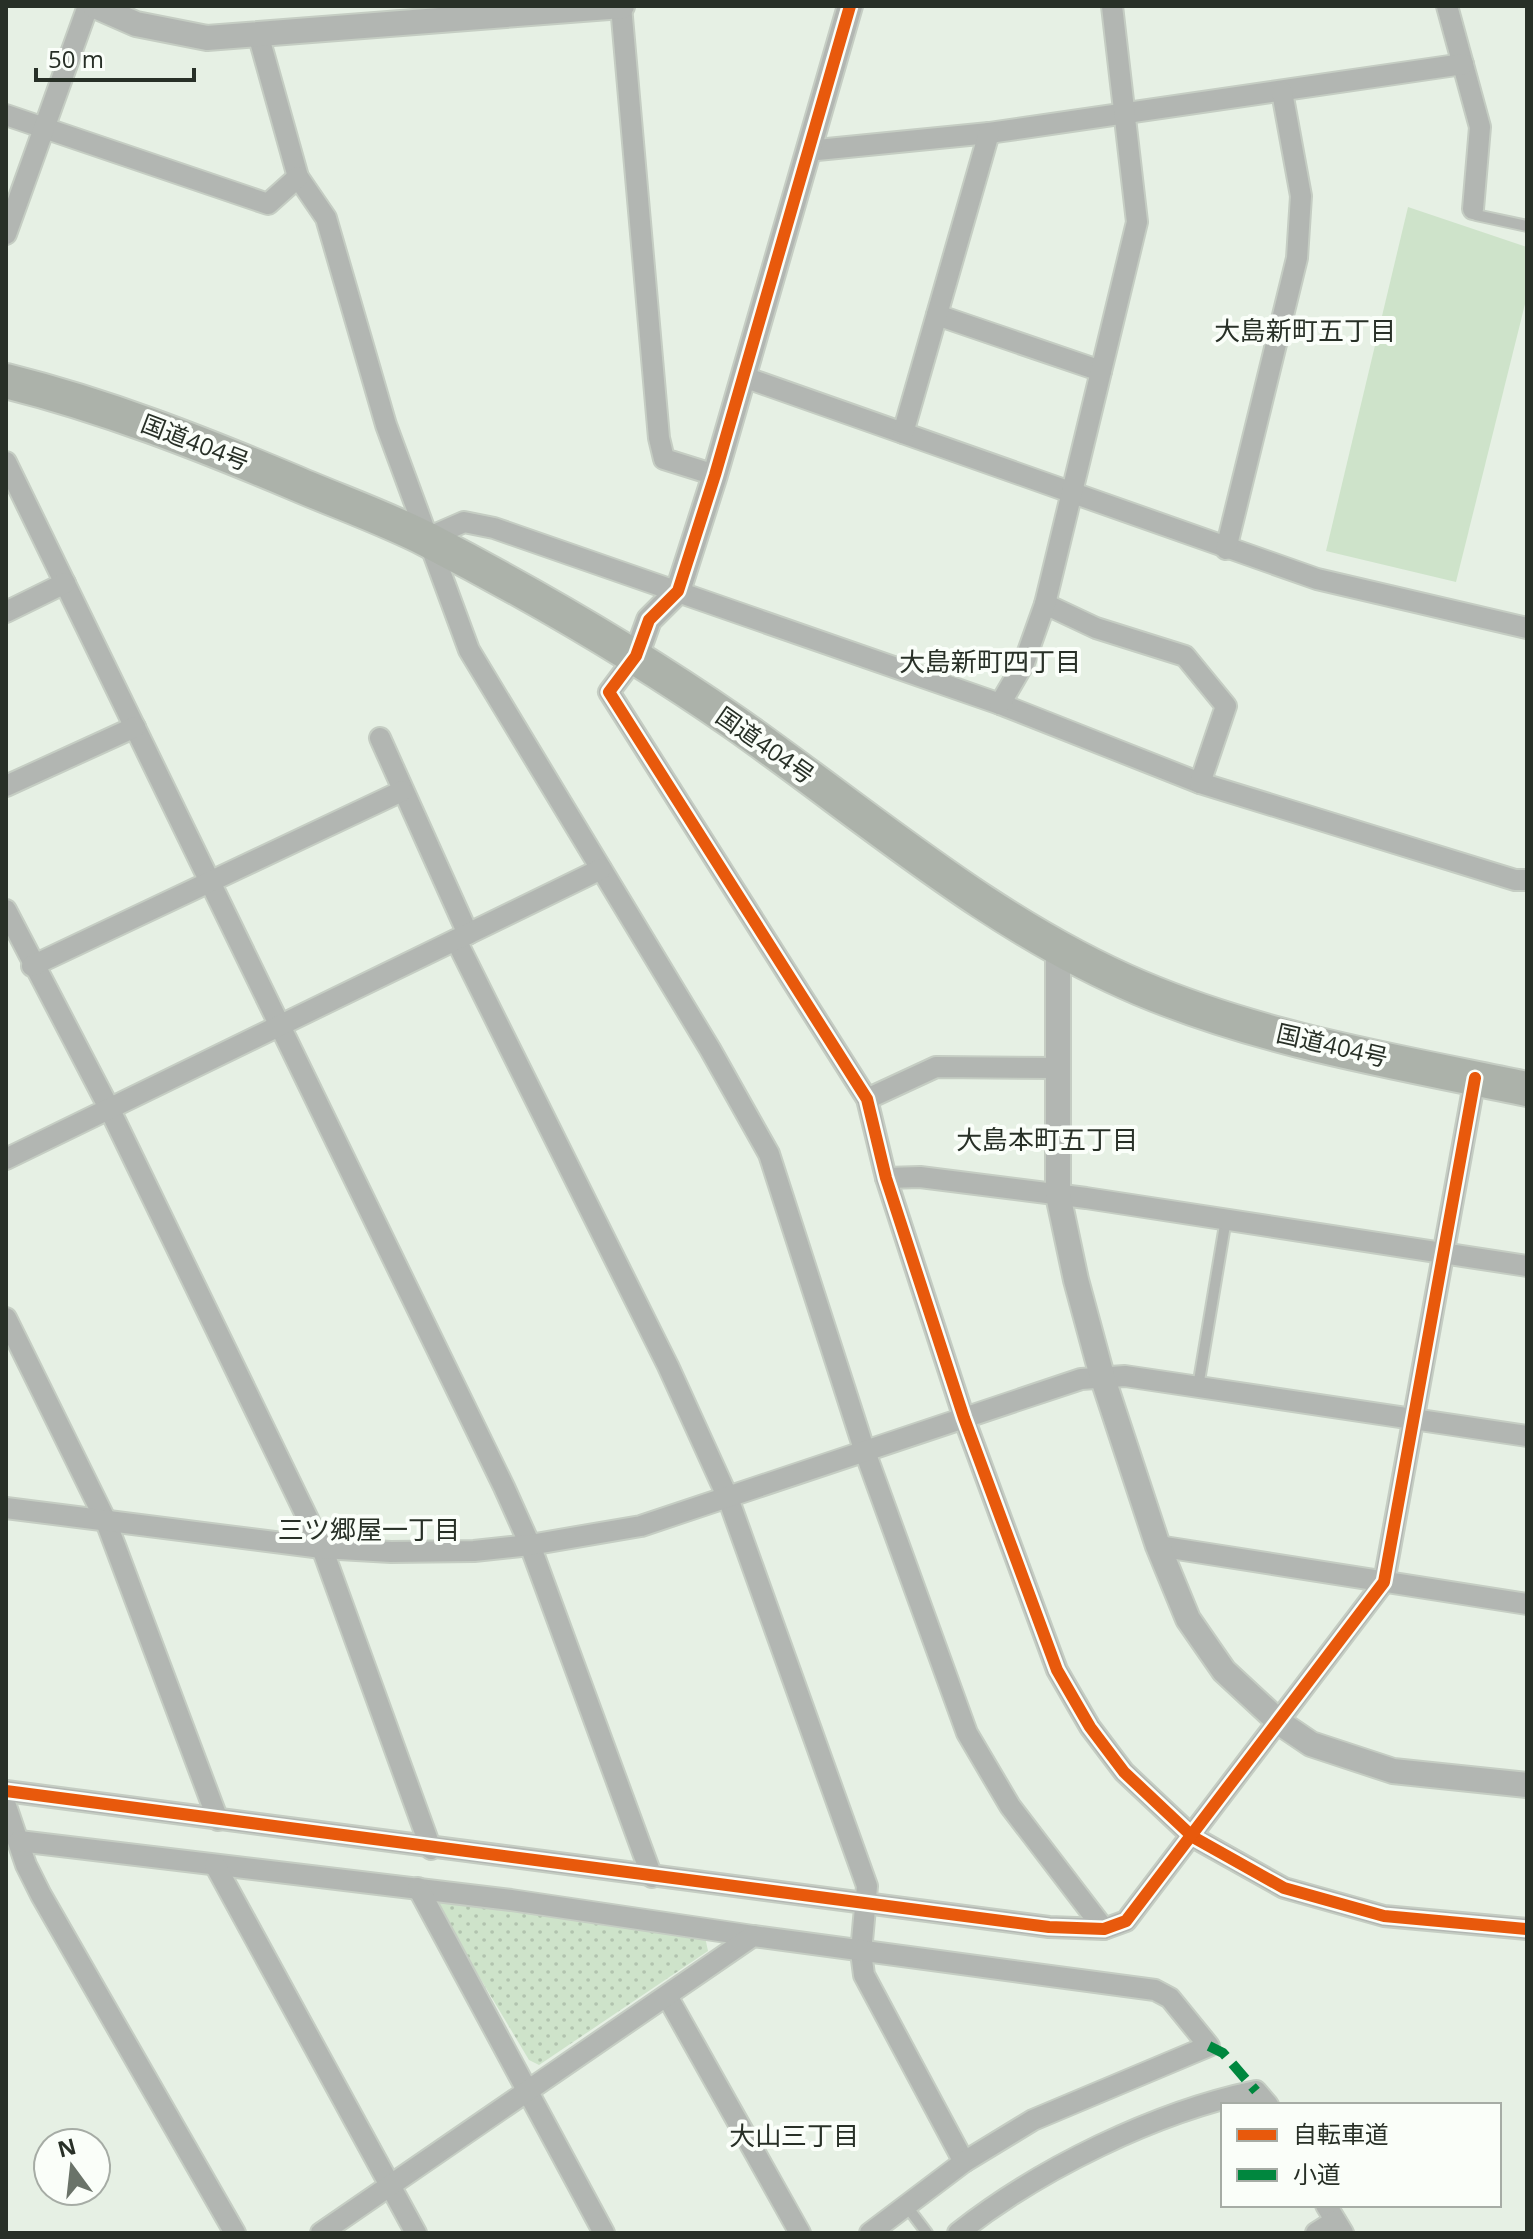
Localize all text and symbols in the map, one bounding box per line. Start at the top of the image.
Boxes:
scale bar [36,32,194,82]
text: 50 m [48,42,104,75]
district label: 大島新町五丁目 [1214,312,1396,348]
street label: 国道404号 [137,406,254,477]
district label: 大島新町四丁目 [899,643,1081,679]
street label: 国道404号 [710,699,822,791]
street label: 国道404号 [1273,1016,1391,1073]
district label: 大島本町五丁目 [956,1121,1138,1157]
district label: 三ツ郷屋一丁目 [278,1511,460,1547]
legend [1221,2103,1501,2207]
district label: 大山三丁目 [729,2117,859,2153]
text: 自転車道 [1293,2117,1389,2150]
north arrow [32,2127,112,2207]
text: N [54,2130,79,2164]
text: 小道 [1293,2157,1341,2190]

